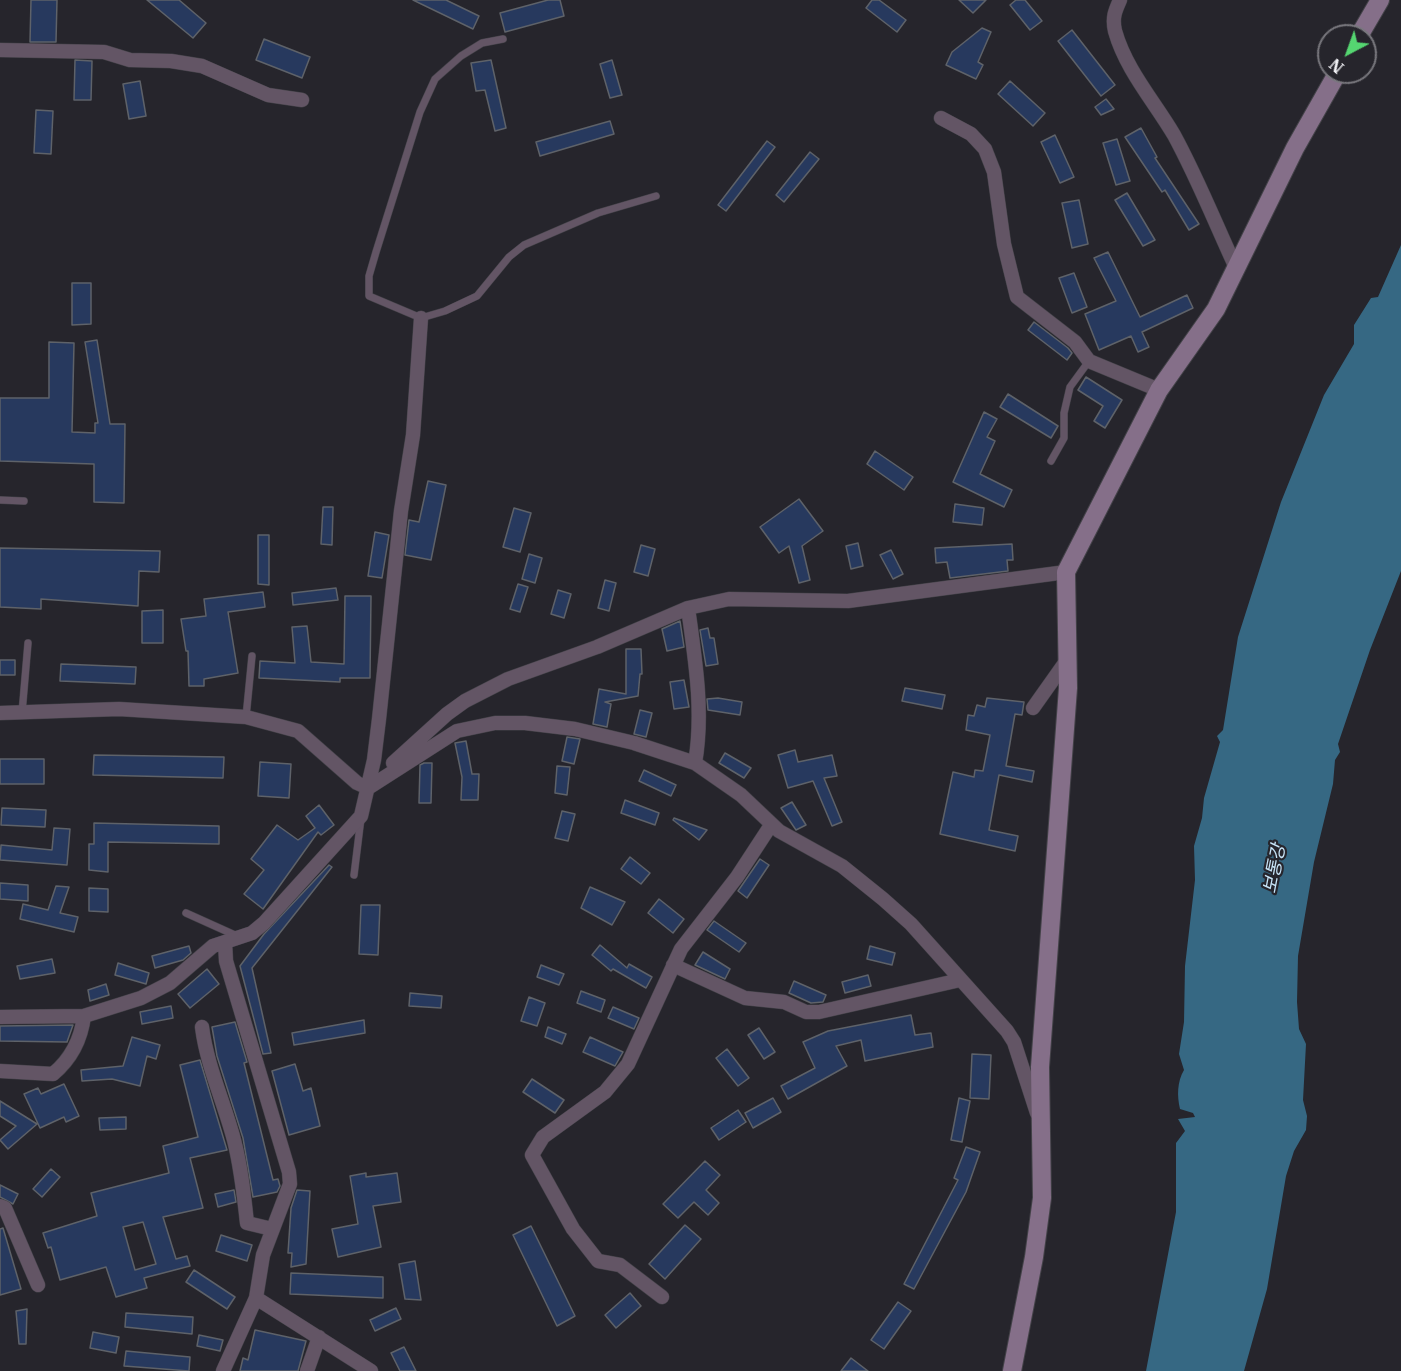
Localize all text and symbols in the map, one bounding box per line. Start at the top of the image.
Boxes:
north arrow [1317,24,1377,84]
text: N [1325,54,1348,78]
water label: 보통강 [1260,843,1290,895]

